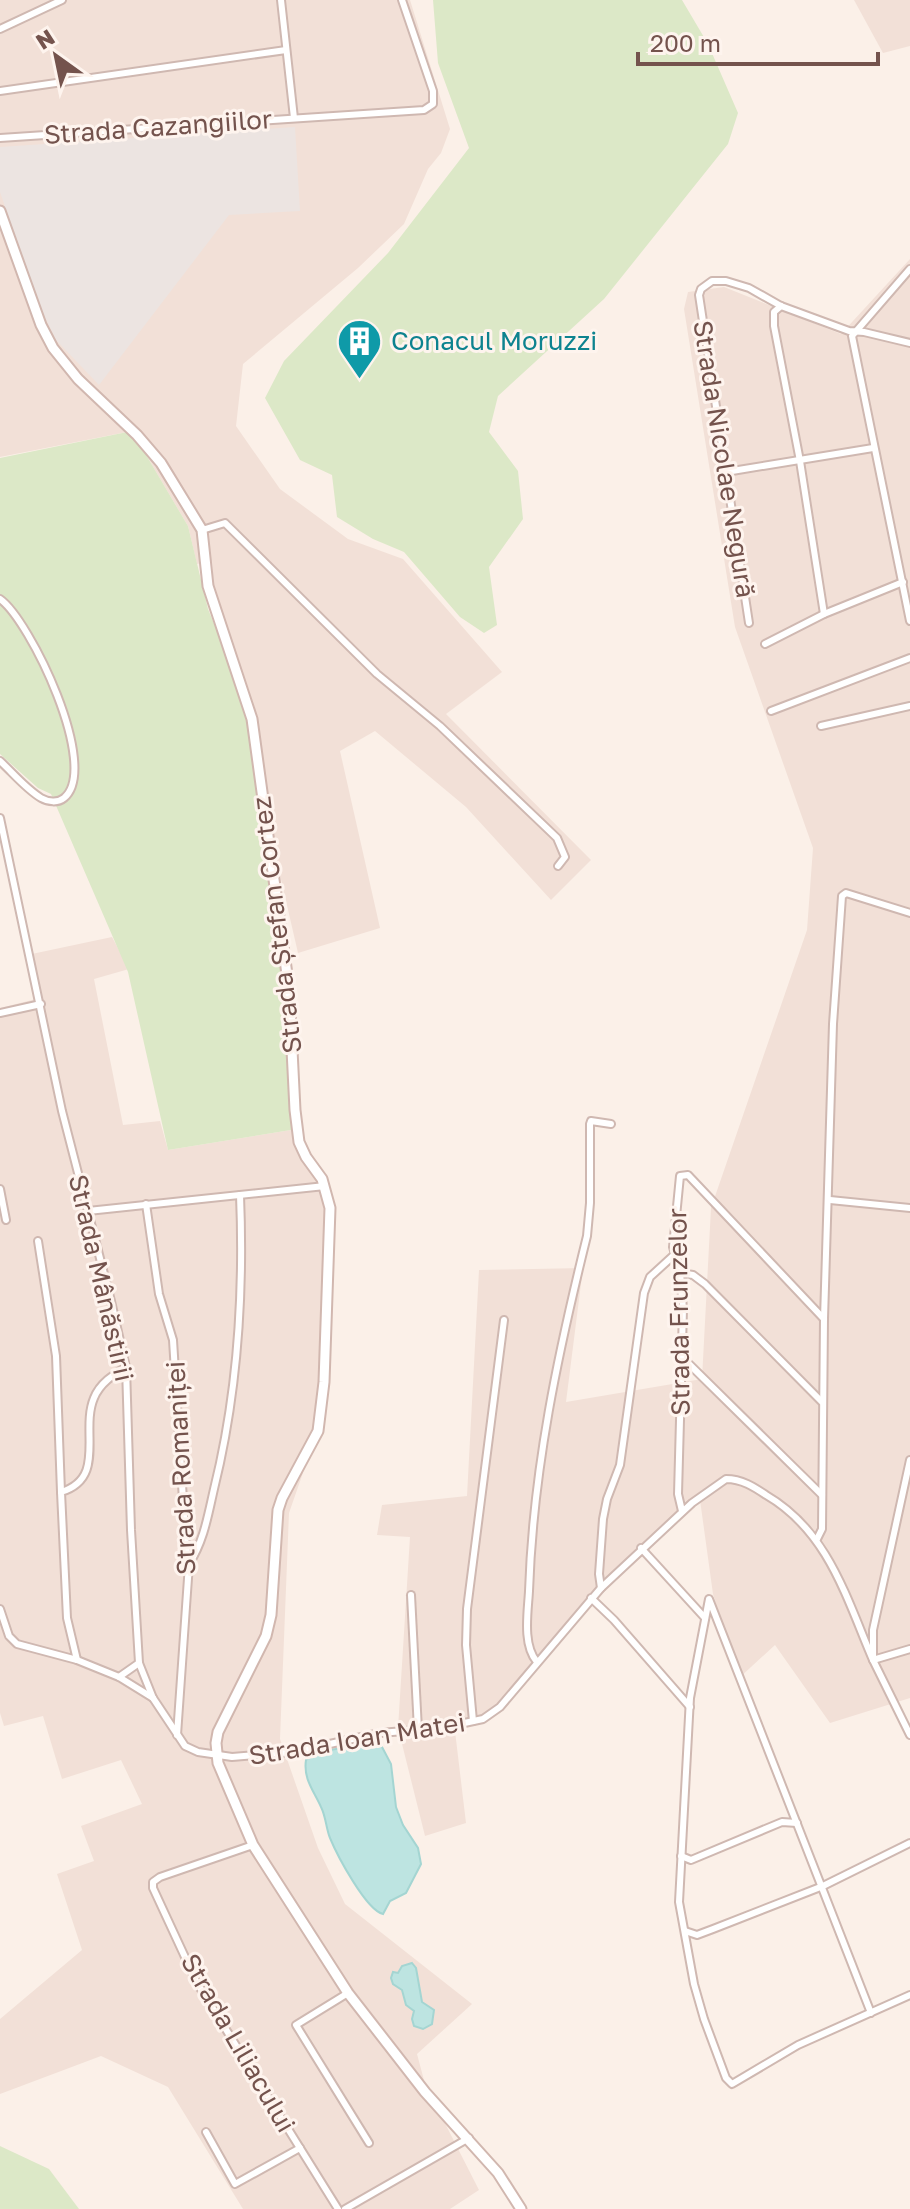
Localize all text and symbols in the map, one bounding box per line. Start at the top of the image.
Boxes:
north arrow [16,16,96,96]
scale bar [638,16,878,66]
text: N [30,23,59,55]
text: 200 m [650,28,721,57]
street label: Strada Cazangiilor [43,103,273,150]
building icon: Conacul Moruzzi [336,317,384,380]
street label: Strada Nicolae Negură [687,318,762,600]
place label: Conacul Moruzzi [391,325,597,356]
street label: Strada Ștefan Cortez [245,795,308,1055]
street label: Strada Mânăstirii [63,1171,140,1384]
street label: Strada Frunzelor [661,1208,696,1416]
street label: Strada Romaniței [159,1360,202,1576]
street label: Strada Ioan Matei [247,1706,467,1771]
street label: Strada Liliacului [175,1948,302,2138]

